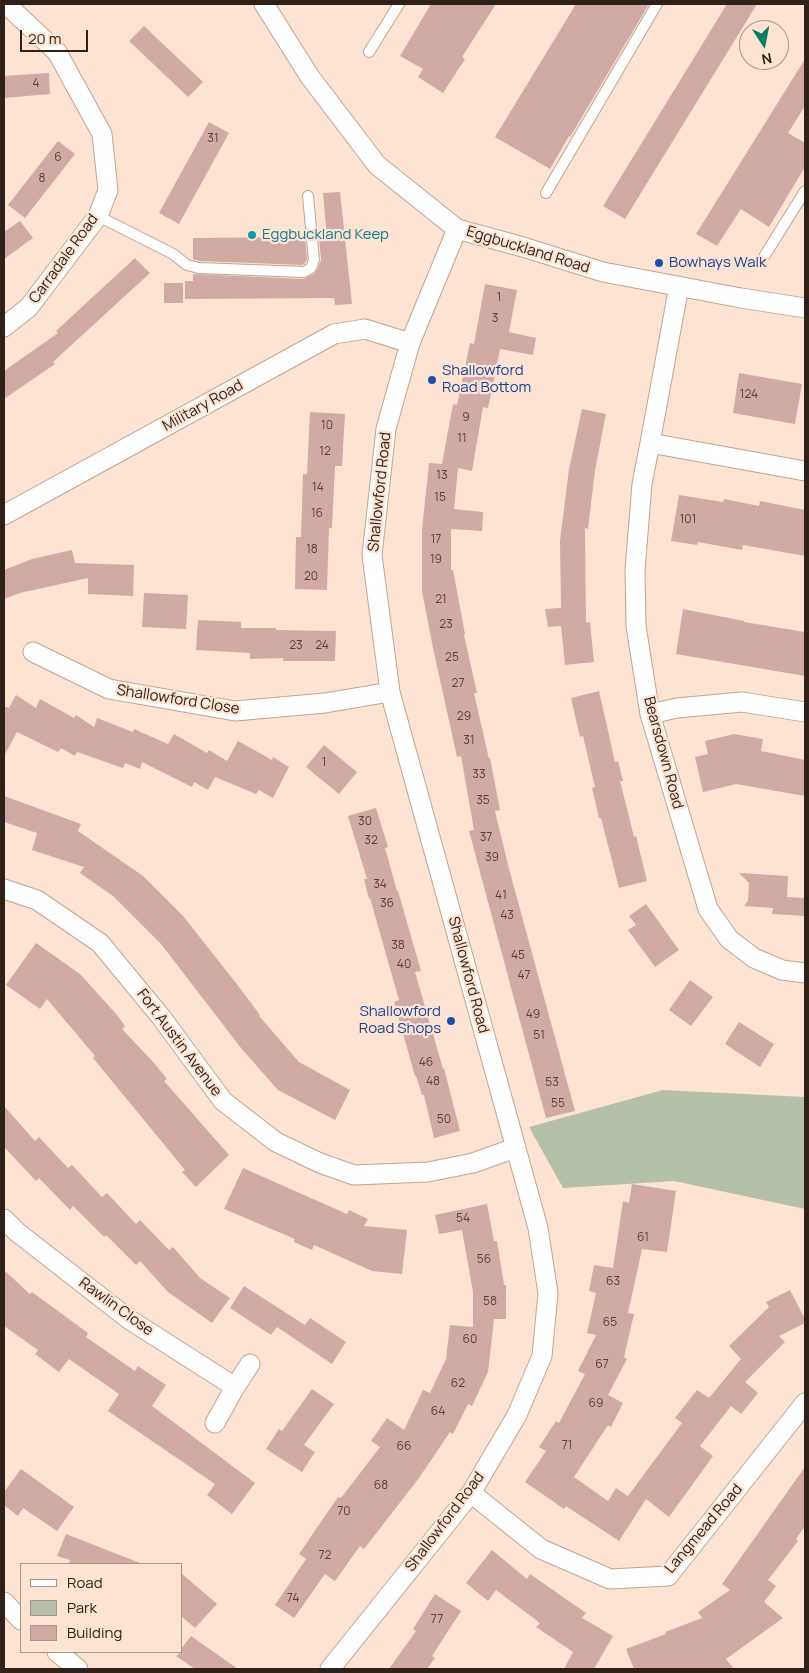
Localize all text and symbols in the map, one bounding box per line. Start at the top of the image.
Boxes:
scale bar [22,20,90,52]
north arrow [739,20,789,70]
text: 20 m [28,28,61,49]
text: N [760,49,774,70]
house number: 4 [32,77,40,91]
house number: 31 [207,132,219,146]
house number: 6 [54,151,62,165]
house number: 8 [39,172,45,186]
street label: Carradale Road [26,211,102,307]
street label: Eggbuckland Road [464,223,592,277]
place label: Eggbuckland Keep [262,226,389,244]
marker: Eggbuckland Keep [246,229,258,241]
place label: Bowhays Walk [669,254,766,272]
marker: Bowhays Walk [653,257,665,269]
house number: 1 [497,291,501,305]
house number: 3 [492,312,498,326]
place label: Shallowford Road Bottom [442,362,531,397]
marker: Shallowford Road Bottom [426,374,438,386]
street label: Military Road [160,376,246,436]
house number: 124 [740,388,758,402]
house number: 9 [462,411,470,425]
house number: 10 [321,419,333,433]
street label: Shallowford Road [365,431,395,553]
house number: 11 [457,432,467,446]
house number: 12 [319,445,331,459]
house number: 13 [436,469,448,483]
house number: 14 [312,481,324,495]
house number: 15 [434,491,446,505]
house number: 16 [311,507,323,521]
house number: 101 [680,513,696,527]
house number: 17 [431,533,441,547]
house number: 18 [306,543,318,557]
house number: 19 [430,553,442,567]
house number: 20 [304,570,318,584]
house number: 21 [435,593,447,607]
house number: 23 [439,618,453,632]
house number: 23 [289,639,303,653]
house number: 24 [315,639,329,653]
house number: 25 [445,651,459,665]
house number: 27 [452,677,464,691]
street label: Shallowford Close [115,681,241,719]
street label: Bearsdown Road [639,695,687,811]
house number: 29 [457,710,471,724]
house number: 31 [463,734,475,748]
house number: 1 [322,756,326,770]
house number: 33 [472,768,486,782]
house number: 35 [476,794,490,808]
house number: 30 [358,815,372,829]
house number: 37 [480,831,492,845]
house number: 32 [364,834,378,848]
house number: 39 [485,851,499,865]
house number: 34 [373,878,387,892]
house number: 41 [495,889,507,903]
house number: 36 [380,897,394,911]
house number: 43 [500,909,514,923]
street label: Shallowford Road [444,915,492,1035]
house number: 38 [391,939,405,953]
house number: 45 [511,949,525,963]
house number: 40 [397,958,411,972]
house number: 47 [517,969,531,983]
street label: Fort Austin Avenue [133,986,225,1100]
place label: Shallowford Road Shops [359,1003,441,1038]
house number: 49 [526,1008,540,1022]
marker: Shallowford Road Shops [445,1015,457,1027]
house number: 51 [533,1029,545,1043]
house number: 46 [419,1056,433,1070]
house number: 48 [426,1075,440,1089]
house number: 53 [545,1076,559,1090]
house number: 55 [551,1097,565,1111]
house number: 50 [437,1113,451,1127]
house number: 54 [456,1212,470,1226]
house number: 61 [637,1231,649,1245]
house number: 56 [477,1253,491,1267]
street label: Rawlin Close [75,1274,157,1340]
house number: 63 [606,1275,620,1289]
house number: 58 [483,1295,497,1309]
house number: 65 [603,1316,617,1330]
house number: 60 [463,1333,477,1347]
house number: 67 [595,1358,609,1372]
house number: 62 [451,1377,465,1391]
house number: 69 [589,1397,603,1411]
house number: 64 [431,1405,445,1419]
house number: 71 [562,1439,572,1453]
house number: 66 [397,1440,411,1454]
street label: Shallowford Road [402,1469,488,1575]
house number: 68 [374,1479,388,1493]
street label: Langmead Road [661,1481,747,1577]
house number: 70 [337,1505,351,1519]
house number: 72 [319,1549,331,1563]
legend [20,1563,182,1653]
text: Road [67,1572,103,1593]
house number: 74 [287,1592,299,1606]
text: Park [67,1597,97,1618]
house number: 77 [431,1613,443,1627]
text: Building [67,1622,122,1643]

